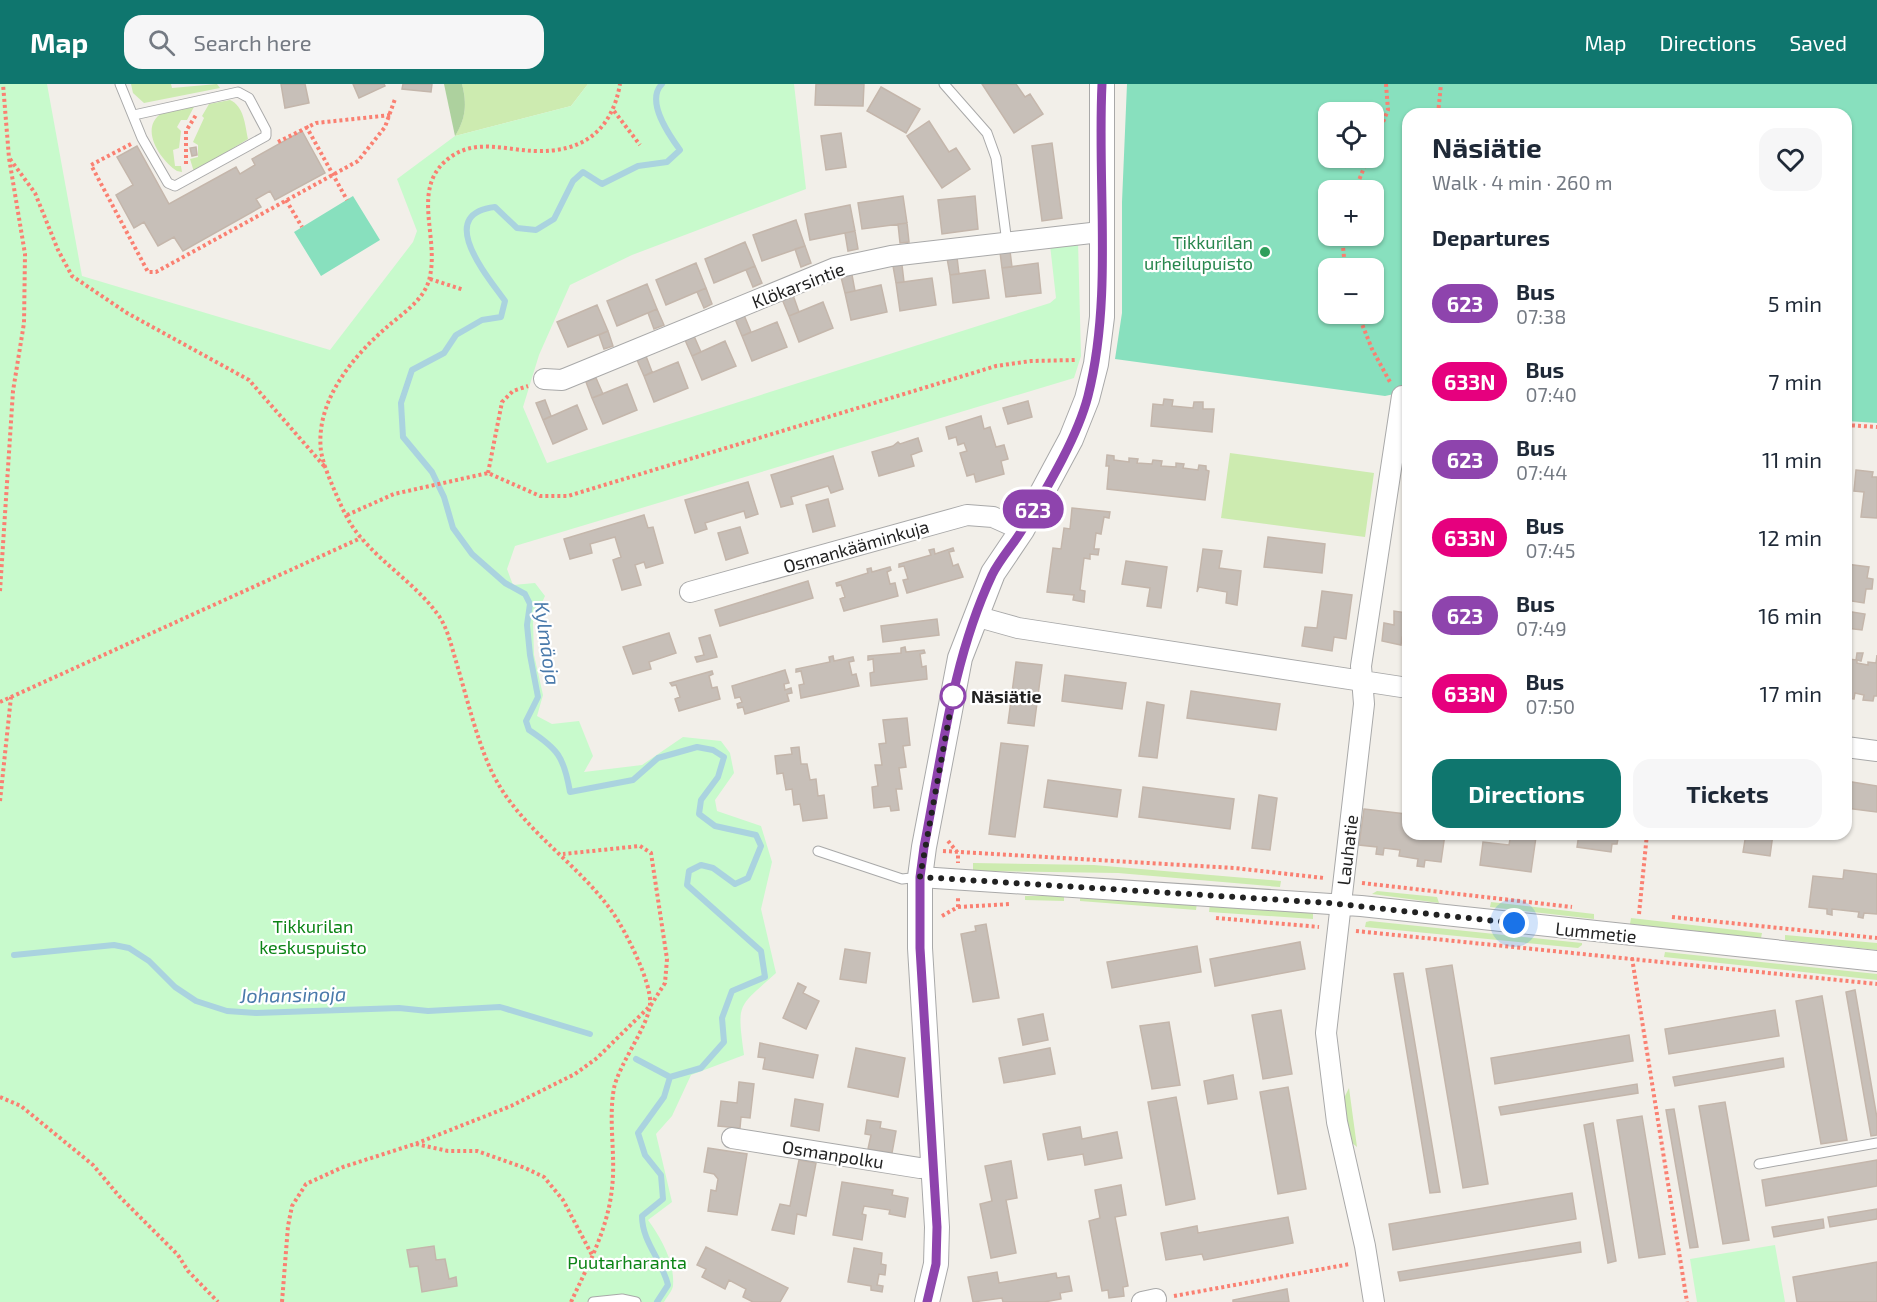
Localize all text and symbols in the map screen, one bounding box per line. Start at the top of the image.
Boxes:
search box [124,15,544,69]
text: Map [30,25,88,59]
icon: search [145,26,178,59]
text: Search here [193,29,312,55]
text: Map [1584,30,1627,55]
text: Directions [1660,30,1756,55]
text: Saved [1789,30,1847,55]
map controls [1318,102,1384,324]
button: locate [1318,102,1384,168]
button: heart [1759,128,1822,191]
text: Näsiätie [1432,130,1542,164]
text: Walk · 4 min · 260 m [1432,170,1612,194]
button: + [1318,180,1384,246]
text: Departures [1432,224,1550,250]
place label: Tikkurilan urheilupuisto [1144,231,1253,274]
marker: Tikkurilan urheilupuisto [1258,245,1272,259]
street label: Klökarsintie [749,257,847,313]
button: − [1318,258,1384,324]
text: Bus [1516,278,1555,304]
text: 5 min [1768,290,1822,316]
text: 623 [1447,291,1483,316]
text: 07:38 [1516,304,1566,328]
text: Bus [1525,356,1564,382]
text: 7 min [1768,368,1822,394]
text: 633N [1444,369,1495,394]
text: 07:40 [1525,382,1577,406]
text: Bus [1516,434,1555,460]
text: 11 min [1762,446,1822,472]
text: 623 [1447,447,1483,472]
text: 07:44 [1516,460,1568,484]
line badge: 623 [998,490,1068,528]
text: 623 [1015,497,1051,522]
text: Bus [1525,512,1564,538]
street label: Osmankääminkuja [781,515,931,577]
text: 12 min [1758,524,1822,550]
text: 633N [1444,525,1495,550]
text: 07:45 [1525,538,1575,562]
text: Bus [1516,590,1555,616]
water label: Kylmäoja [529,599,566,687]
text: 16 min [1758,602,1822,628]
text: 623 [1447,603,1483,628]
text: 07:49 [1516,616,1567,640]
text: Bus [1525,668,1564,694]
text: 17 min [1760,680,1822,706]
text: 633N [1444,681,1495,706]
marker: Näsiätie [940,683,966,709]
place label: Näsiätie [971,685,1042,707]
text: 07:50 [1525,694,1575,718]
button: Directions [1432,759,1621,828]
button: Tickets [1633,759,1822,828]
street label: Lauhatie [1332,814,1362,886]
your location [1499,908,1529,938]
park label: Tikkurilan keskuspuisto [259,915,367,958]
street label: Lummetie [1554,917,1638,947]
water label: Johansinoja [238,981,347,1007]
street label: Osmanpolku [781,1135,885,1173]
park label: Puutarharanta [567,1251,687,1273]

